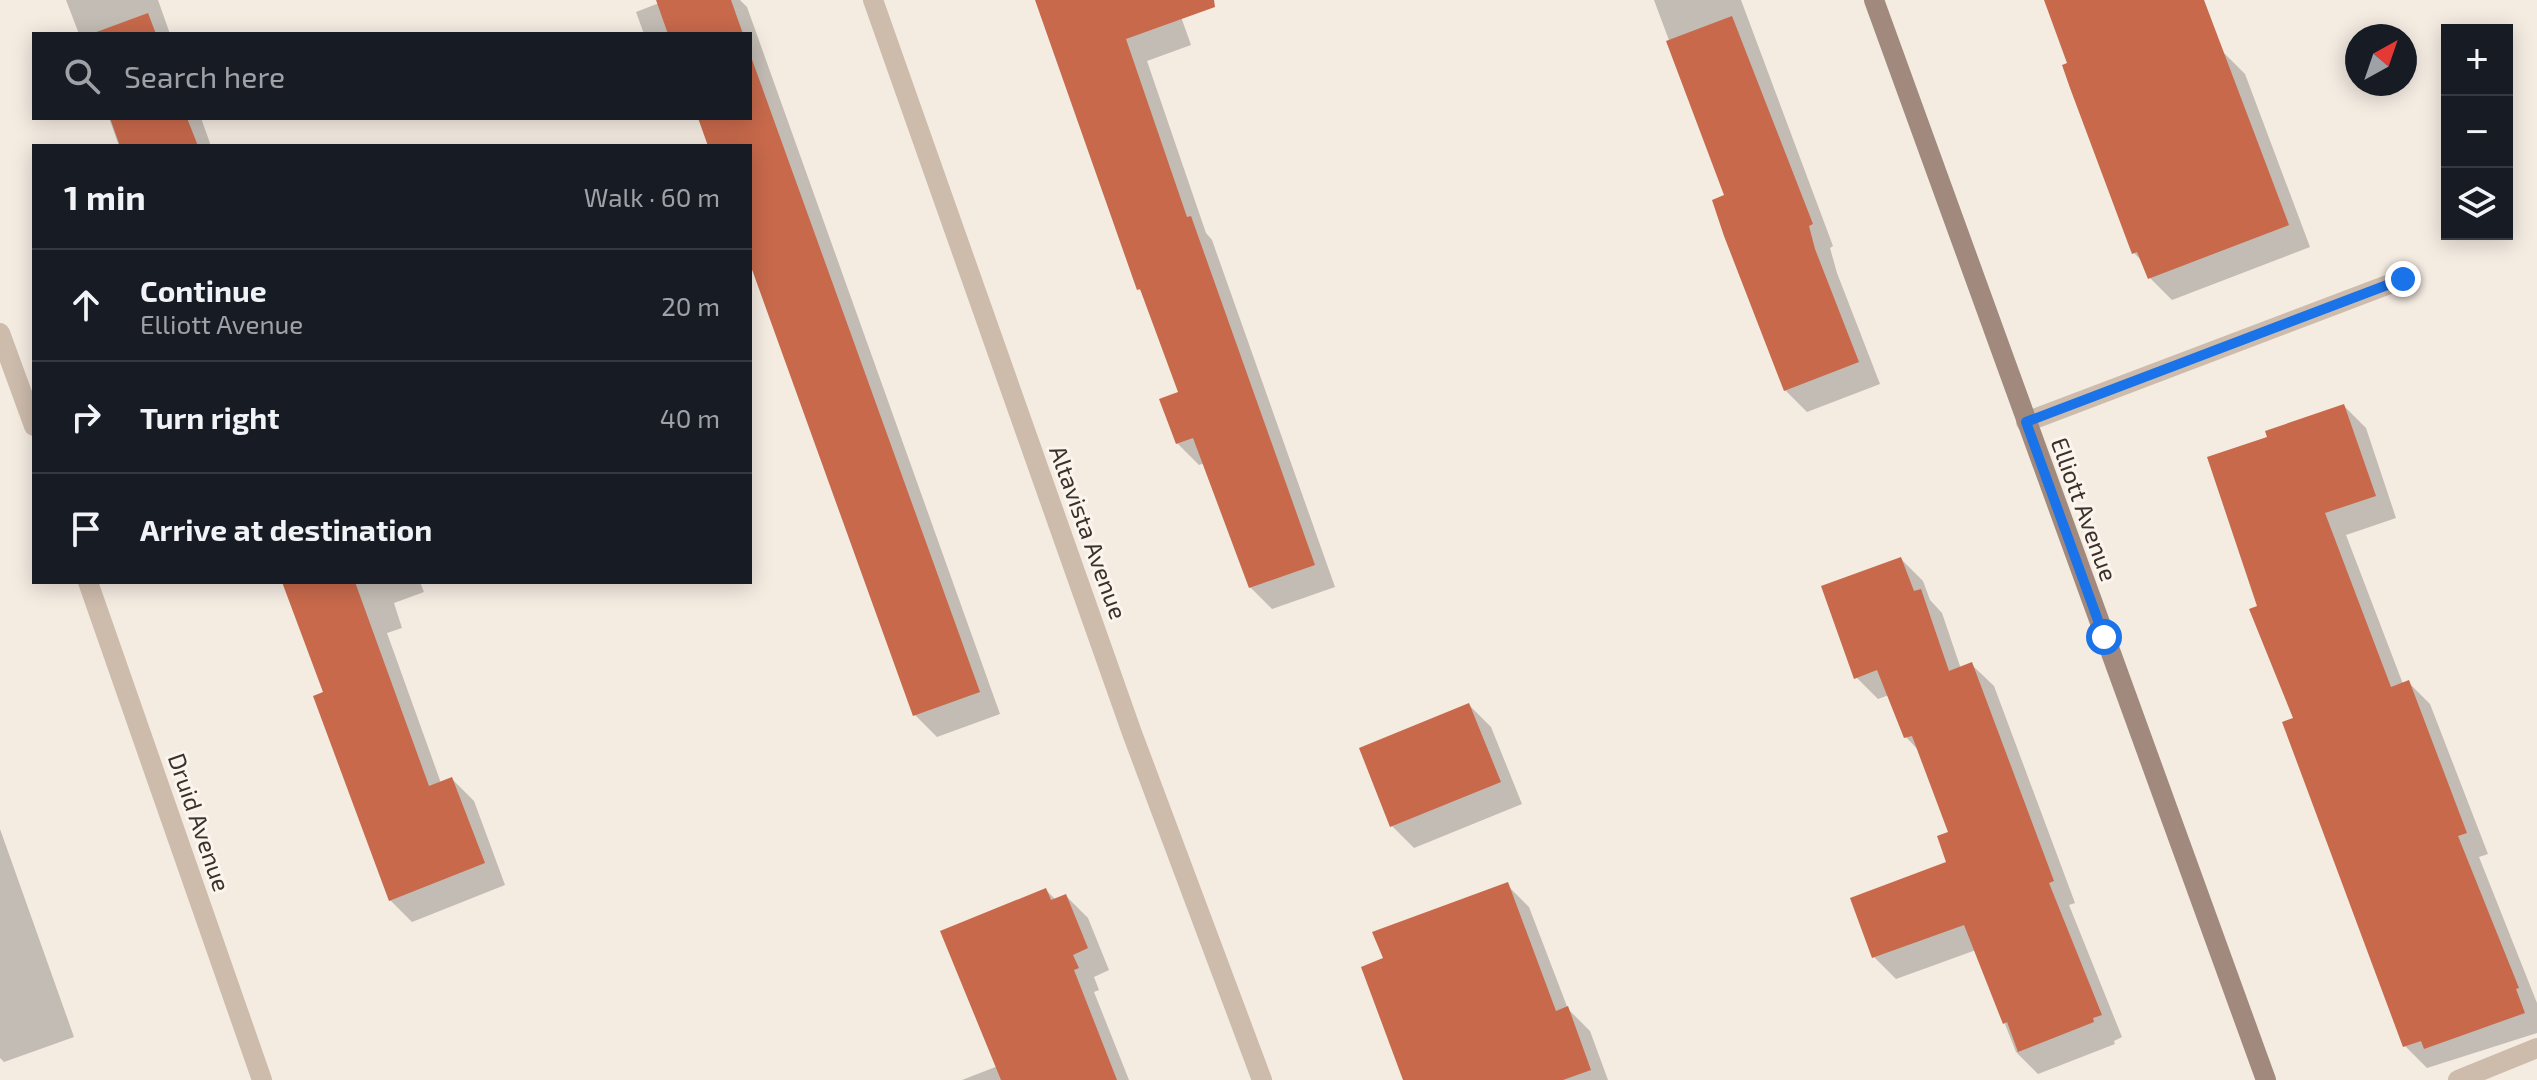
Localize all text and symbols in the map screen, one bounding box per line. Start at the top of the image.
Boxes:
north arrow [2345,24,2417,96]
map controls [2441,24,2513,240]
button: + [2441,24,2513,96]
search box [32,32,752,120]
icon: search [60,54,104,98]
text: Search here [124,58,285,94]
button: − [2441,96,2513,168]
button: layers [2441,168,2513,240]
text: 1 min [64,176,146,217]
text: Walk · 60 m [584,181,720,212]
route end [2385,261,2421,297]
text: Continue [140,272,267,308]
icon: ahead [64,283,108,327]
text: 20 m [661,290,720,321]
text: Elliott Avenue [140,308,303,339]
icon: right [64,395,108,439]
text: Turn right [140,399,280,435]
text: 40 m [660,402,720,433]
street label: Elliott Avenue [2046,433,2124,585]
street label: Altavista Avenue [1044,441,1134,623]
icon: arrive [64,507,108,551]
text: Arrive at destination [140,511,432,547]
route start [2086,619,2122,655]
street label: Druid Avenue [163,749,237,895]

